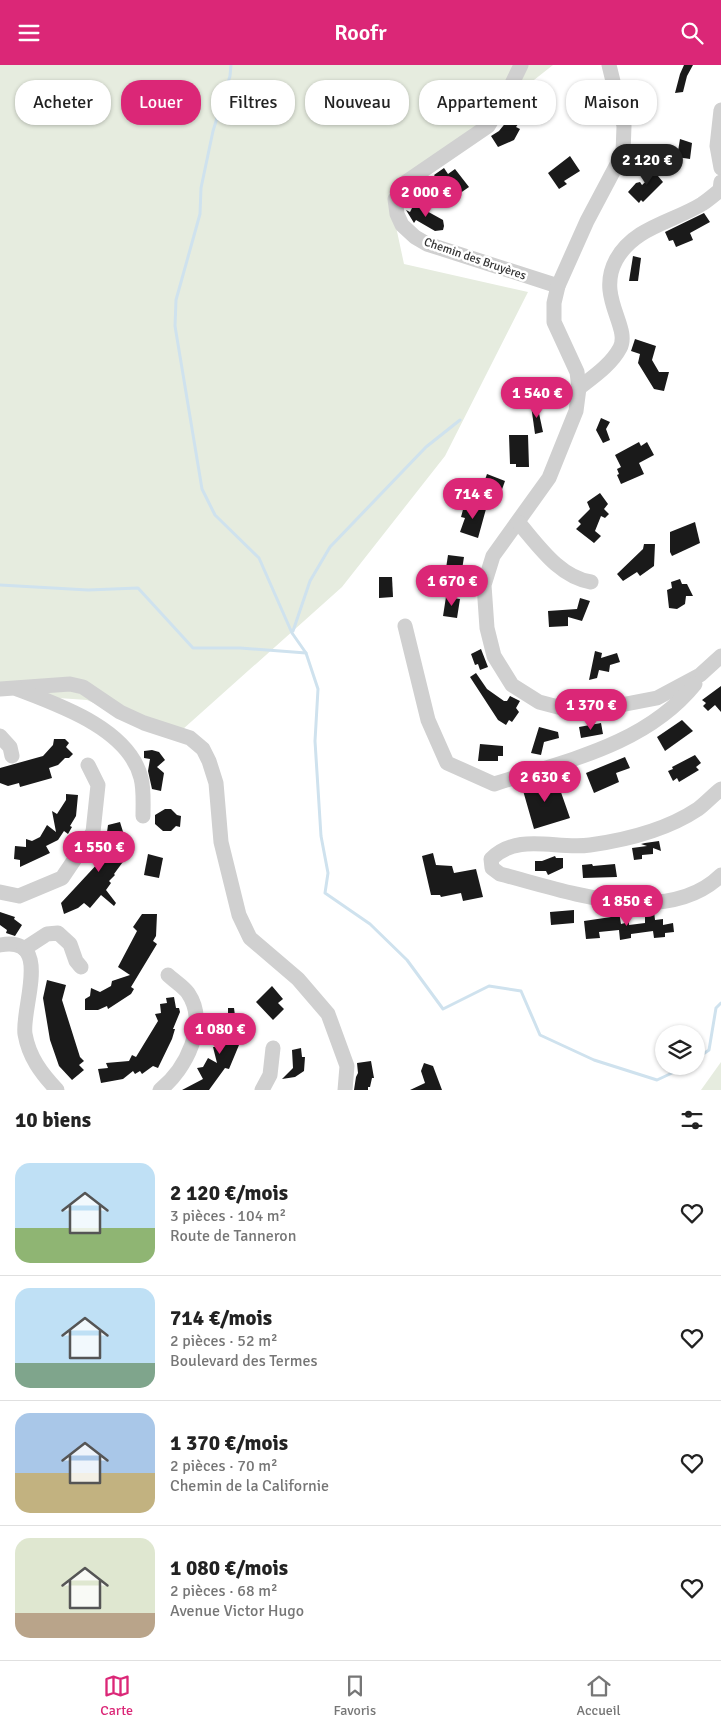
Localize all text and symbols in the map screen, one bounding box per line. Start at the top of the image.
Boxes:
icon: menu [15,19,43,47]
text: Roofr [334,19,387,46]
icon: search [678,19,706,47]
chip: Acheter [15,80,111,125]
chip: Louer [121,80,201,125]
chip: Filtres [211,80,295,125]
chip: Nouveau [305,80,409,125]
chip: Appartement [419,80,556,125]
chip: Maison [566,80,657,125]
pin: 2 120 € [601,143,693,186]
text: 2 120 € [622,150,672,170]
pin: 2 000 € [380,175,472,218]
text: 2 000 € [401,182,451,202]
street label: Chemin des Bruyères [422,234,528,284]
pin: 1 540 € [491,377,583,419]
text: 1 540 € [512,383,562,403]
pin: 714 € [438,477,508,520]
text: 714 € [454,484,492,504]
pin: 1 670 € [406,565,498,607]
text: 1 670 € [427,571,477,591]
pin: 1 370 € [545,689,637,731]
text: 1 370 € [566,695,616,715]
pin: 2 630 € [499,761,591,803]
text: 2 630 € [520,767,570,787]
pin: 1 550 € [53,831,145,873]
text: 1 550 € [74,837,124,857]
pin: 1 850 € [581,885,673,927]
text: 1 850 € [602,891,652,911]
pin: 1 080 € [174,1013,266,1055]
text: 1 080 € [195,1019,245,1039]
map controls [655,1025,705,1075]
button: layers [655,1025,705,1075]
icon: filters [678,1106,706,1134]
text: 10 biens [15,1107,91,1133]
text: 2 120 €/mois [170,1180,288,1206]
icon: home [55,1183,115,1243]
icon: heart [678,1199,706,1227]
text: 3 pièces · 104 m² [170,1206,286,1226]
text: Route de Tanneron [170,1226,296,1246]
text: 714 €/mois [170,1305,272,1331]
icon: home [55,1308,115,1368]
icon: heart [678,1324,706,1352]
text: 2 pièces · 52 m² [170,1331,278,1351]
text: Boulevard des Termes [170,1351,317,1371]
text: 1 370 €/mois [170,1430,288,1456]
icon: home [55,1433,115,1493]
icon: heart [678,1449,706,1477]
text: 2 pièces · 70 m² [170,1456,278,1476]
text: Chemin de la Californie [170,1476,329,1496]
text: 1 080 €/mois [170,1555,288,1581]
icon: home [55,1558,115,1618]
icon: heart [678,1574,706,1602]
text: 2 pièces · 68 m² [170,1581,278,1601]
text: Avenue Victor Hugo [170,1601,304,1621]
tab: Carte [100,1672,133,1719]
tab: Favoris [334,1672,376,1719]
tab: Accueil [577,1672,621,1719]

